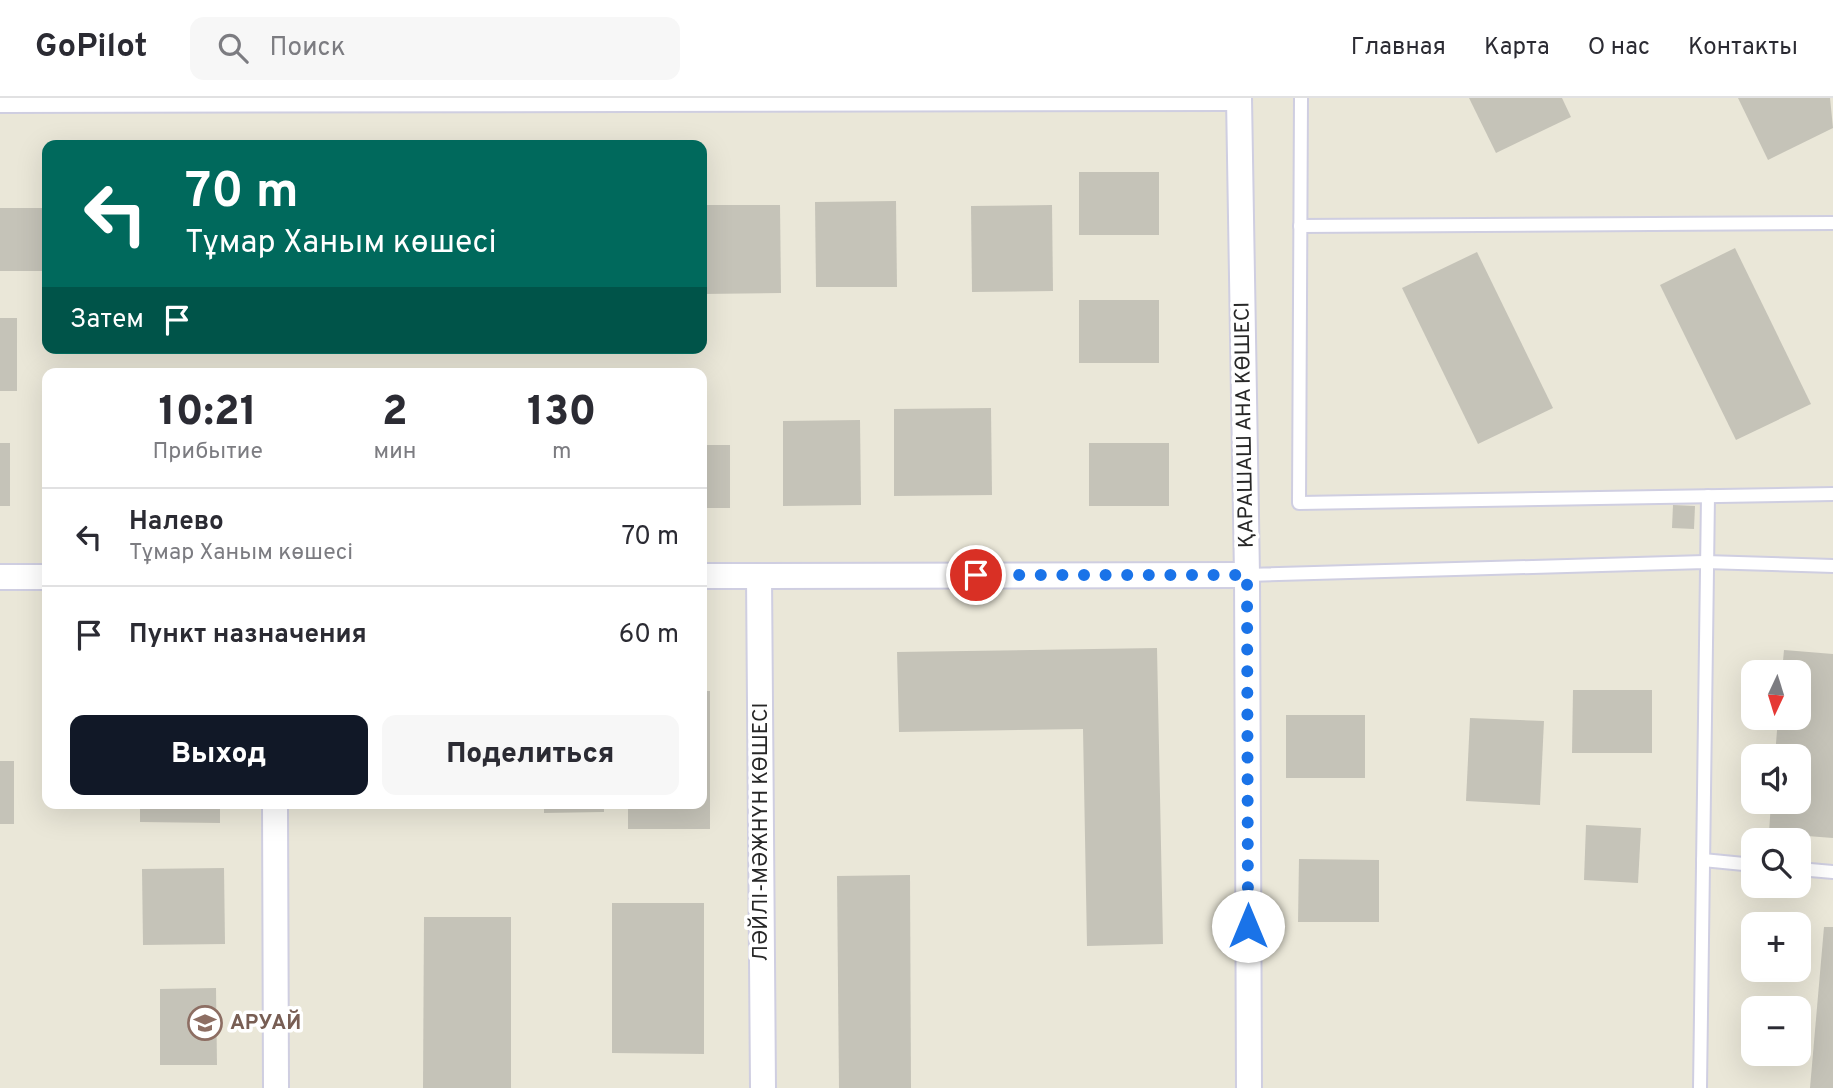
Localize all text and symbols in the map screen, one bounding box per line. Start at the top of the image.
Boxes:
search box [190,17,680,80]
text: GoPilot [35,27,148,69]
icon: search [214,29,252,67]
text: Поиск [270,32,346,65]
text: Главная [1351,33,1446,63]
text: Карта [1484,33,1550,63]
text: О нас [1588,33,1650,63]
text: Контакты [1688,33,1798,63]
text: 70 m [185,163,299,225]
icon: left [70,168,161,259]
text: Тұмар Ханым көшесі [185,224,497,264]
icon: arrive [158,301,196,339]
street label: ҚАРАШАШ АНА КӨШЕСІ [1229,302,1261,548]
text: Затем [70,304,144,337]
text: 10:21 [159,387,257,440]
text: 2 [382,387,408,440]
text: 130 [527,387,596,440]
text: Прибытие [153,438,263,467]
text: мин [373,438,416,467]
text: m [552,438,571,467]
text: Налево [129,506,224,539]
icon: left [70,518,108,556]
text: 70 m [621,521,679,554]
text: Тұмар Ханым көшесі [129,539,353,568]
pin [946,545,1006,605]
icon: arrive [957,556,995,594]
icon: arrive [70,616,108,654]
text: Пункт назначения [129,619,367,652]
text: 60 m [619,619,679,652]
north arrow [1741,660,1811,730]
map controls [1741,660,1811,1066]
street label: ЛӘЙЛІ-МӘЖНҮН КӨШЕСІ [747,703,775,961]
button: Выход [70,715,368,795]
button: Поделиться [382,715,679,795]
button: sound [1741,744,1811,814]
button: search [1741,828,1811,898]
position arrow [1211,889,1285,963]
button: + [1741,912,1811,982]
button: − [1741,996,1811,1066]
school or university icon: АРУАЙ [186,1004,224,1042]
place label: АРУАЙ [230,1009,301,1037]

